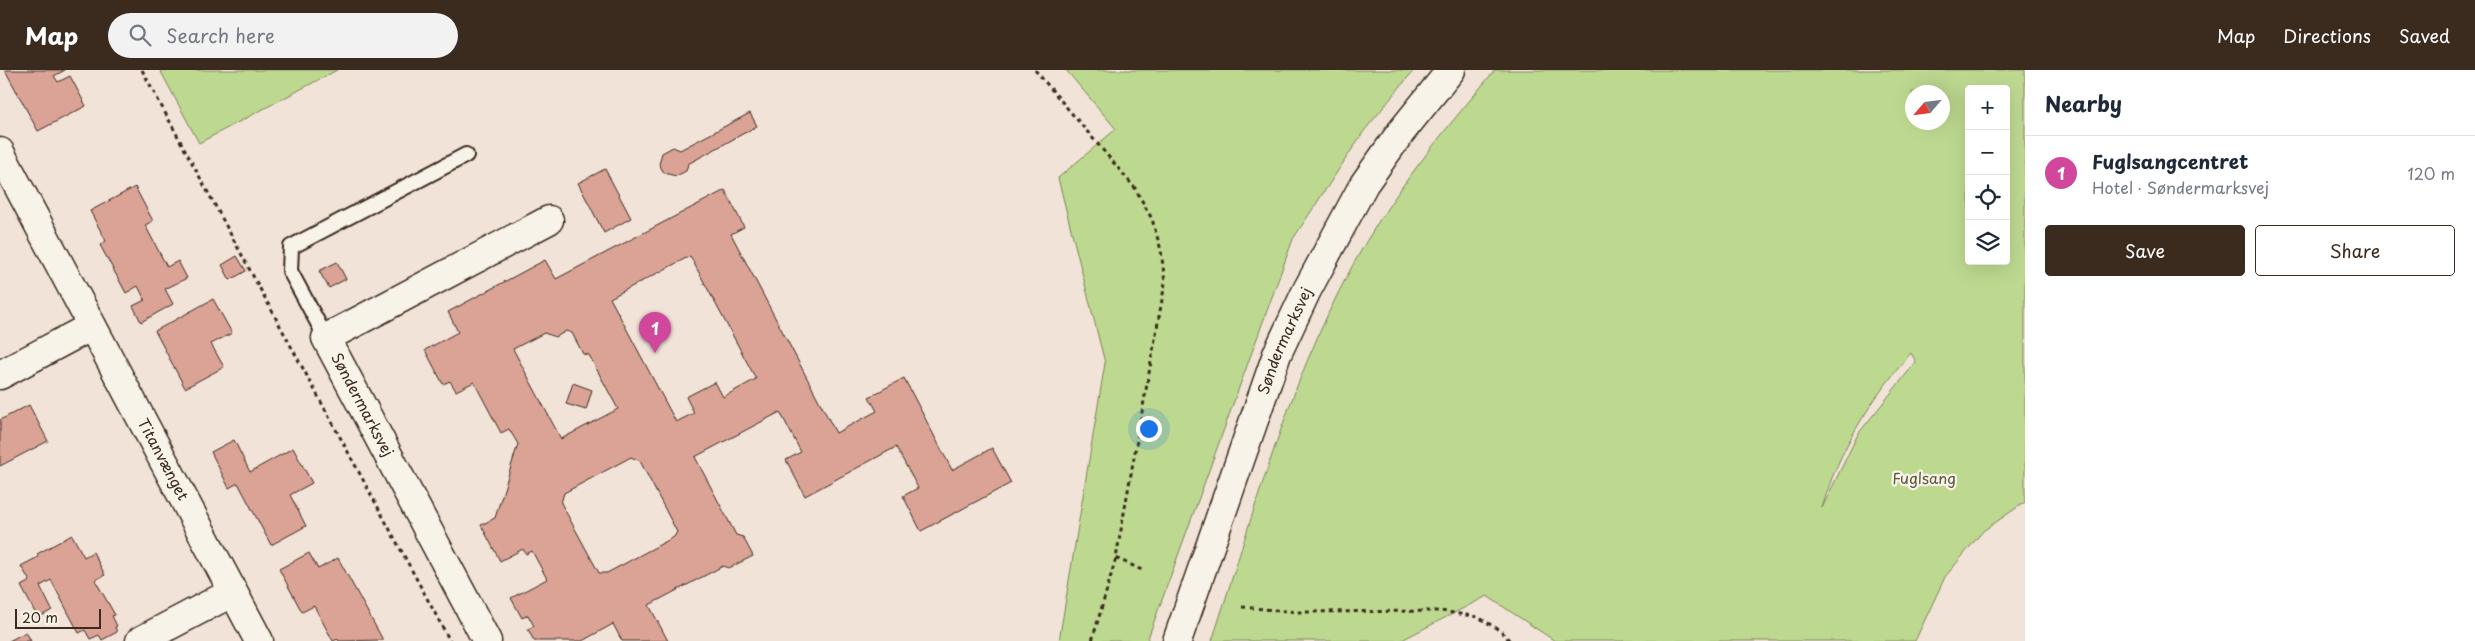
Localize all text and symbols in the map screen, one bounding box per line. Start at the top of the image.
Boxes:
search box [108,13,458,58]
text: Map [25,17,78,53]
icon: search [126,21,154,49]
text: Search here [166,21,275,49]
text: Map [2217,22,2255,49]
text: Directions [2283,22,2371,49]
text: Saved [2399,22,2450,49]
north arrow [1905,85,1950,130]
map controls [1965,85,2010,265]
button: + [1965,85,2010,130]
text: Nearby [2045,87,2122,119]
button: − [1965,130,2010,175]
text: Fuglsangcentret [2092,147,2248,175]
text: 1 [2057,161,2065,185]
text: 120 m [2408,161,2455,185]
button: locate [1965,175,2010,220]
text: Hotel · Søndermarksvej [2092,175,2269,199]
button: layers [1965,220,2010,265]
button: Save [2045,225,2245,276]
button: Share [2255,225,2455,276]
street label: Søndermarksvej [1251,283,1317,397]
pin: 1 [639,312,671,353]
street label: Søndermarksvej [326,348,400,460]
street label: Titanvænget [133,414,195,504]
your location [1136,416,1162,442]
park label: Fuglsang [1892,466,1956,489]
scale bar [15,606,101,629]
text: 20 m [22,607,58,628]

